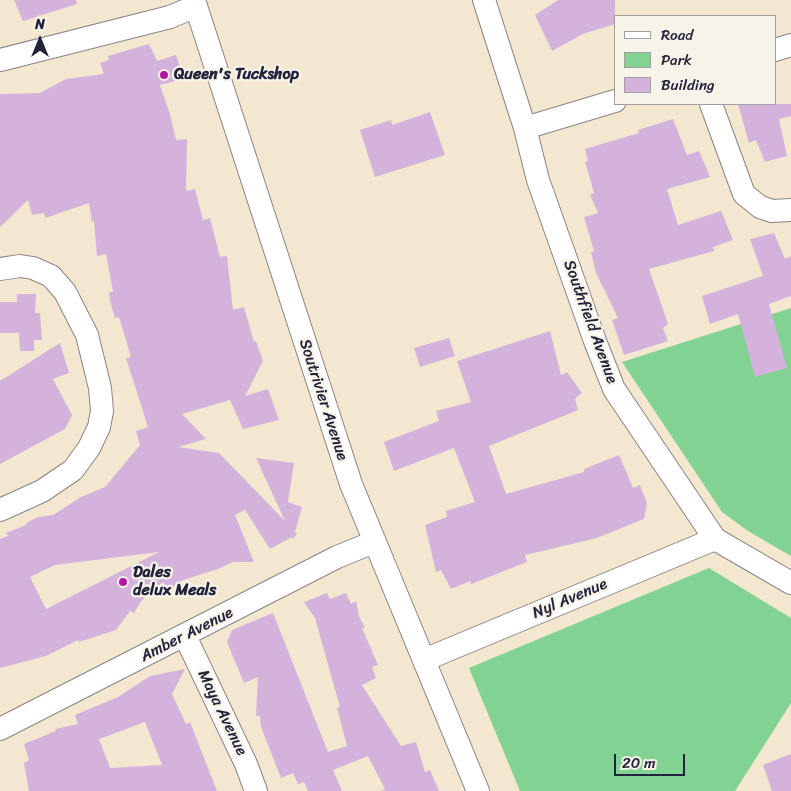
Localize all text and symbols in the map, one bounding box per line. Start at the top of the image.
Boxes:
text: N [35,12,45,37]
north arrow [15,15,65,65]
legend [614,15,776,105]
text: Road [661,22,693,48]
text: Park [661,47,692,73]
place label: Queen's Tuckshop [174,65,299,85]
marker: Queen's Tuckshop [158,69,170,81]
text: Building [661,72,715,98]
street label: Southfield Avenue [559,258,621,386]
street label: Soutrivier Avenue [294,337,352,463]
place label: Dales delux Meals [133,563,216,601]
street label: Nyl Avenue [530,575,610,623]
marker: Dales delux Meals [117,576,129,588]
street label: Amber Avenue [137,603,237,667]
street label: Maya Avenue [193,667,251,759]
scale bar [616,744,687,776]
text: 20 m [622,750,656,776]

